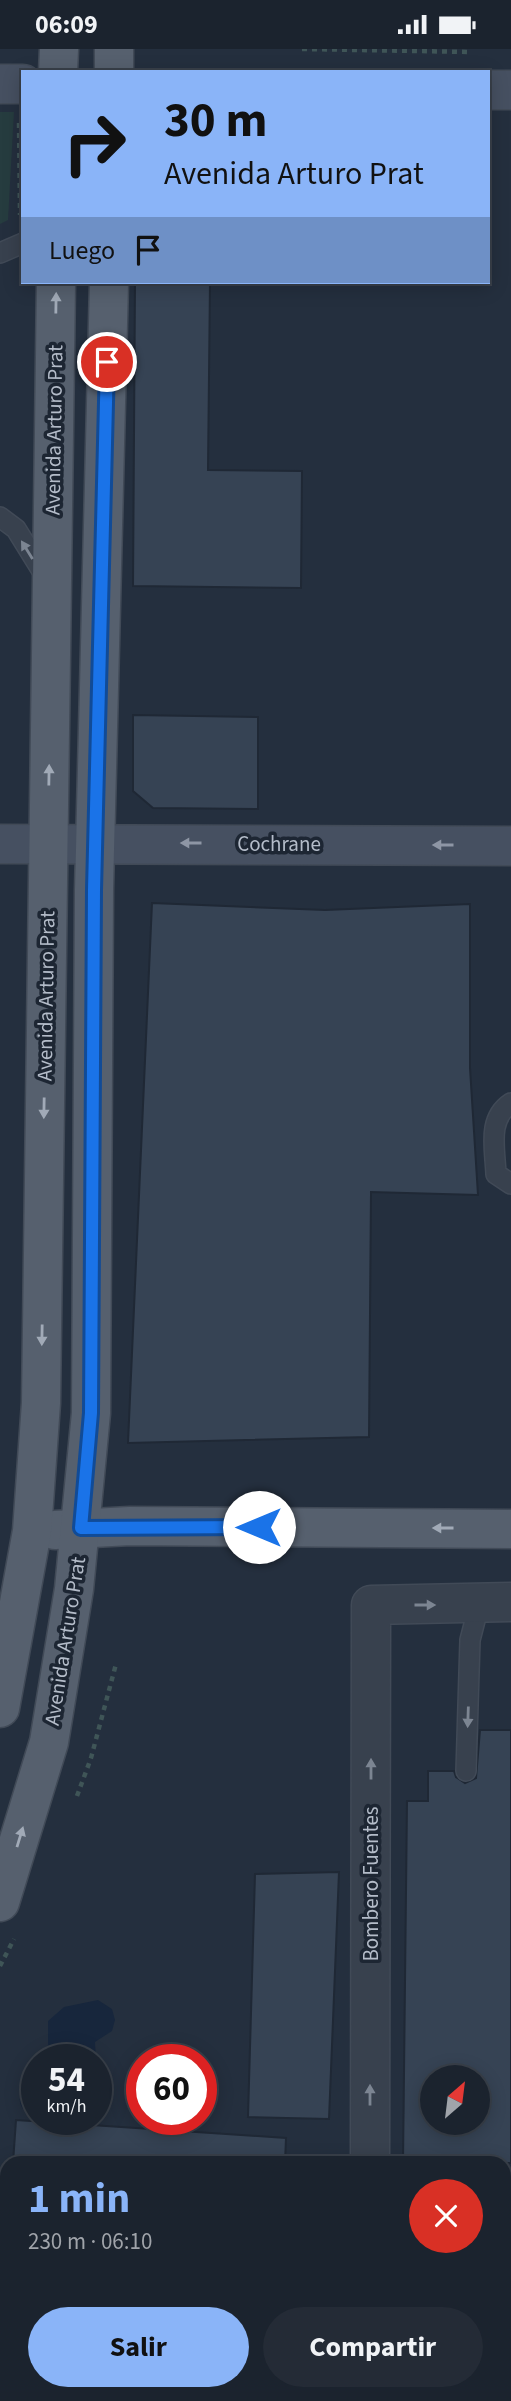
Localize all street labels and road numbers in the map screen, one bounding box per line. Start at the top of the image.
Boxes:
street label: Avenida Arturo Prat [38,345,70,515]
street label: Cochrane [237,829,321,859]
street label: Avenida Arturo Prat [30,911,62,1081]
street label: Avenida Arturo Prat [37,1554,93,1728]
street label: Bombero Fuentes [356,1806,386,1962]

